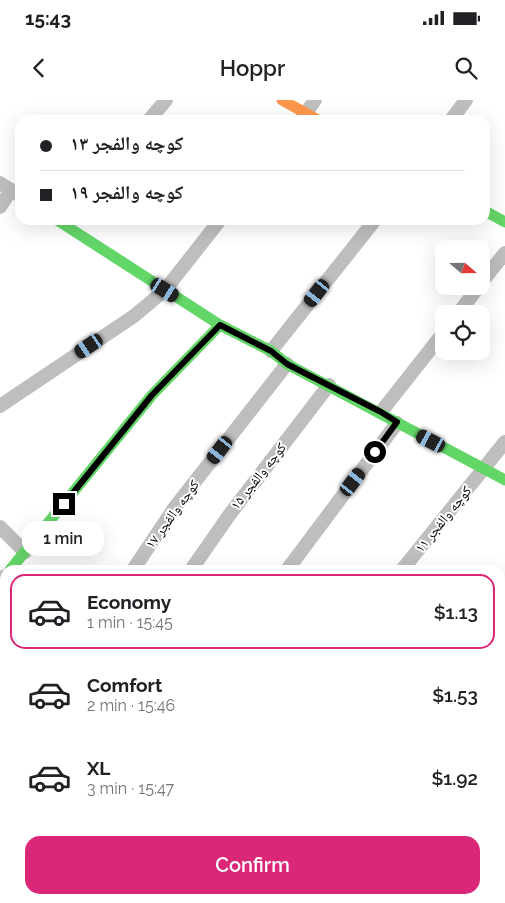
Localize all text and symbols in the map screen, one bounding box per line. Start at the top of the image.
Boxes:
text: 15:43 [25,7,71,29]
icon: back [25,54,53,82]
icon: search [452,54,480,82]
text: Hoppr [220,55,285,81]
text: کوچه والفجر ۱۳ [70,132,183,154]
text: کوچه والفجر ۱۹ [70,181,183,203]
north arrow [435,240,490,295]
map controls [435,240,490,360]
car [148,276,181,304]
car [301,277,332,309]
button: locate [435,305,490,360]
car [72,331,105,361]
car [414,427,447,455]
car [204,434,235,466]
street label: کوچه والفجر ۱۵ [227,439,290,513]
route start [364,441,386,463]
car [337,466,368,498]
street label: کوچه والفجر ۱۷ [142,477,203,552]
street label: کوچه والفجر ۱۱ [411,483,475,556]
route end [53,493,75,515]
callout: 1 min [23,522,105,556]
text: 1 min [43,529,83,548]
icon: car [27,589,72,634]
text: Economy [87,591,171,613]
text: $1.13 [434,601,478,623]
text: 1 min · 15:45 [87,613,173,632]
icon: car [27,672,72,717]
text: Comfort [87,674,162,696]
text: $1.53 [432,684,478,706]
text: 2 min · 15:46 [87,696,175,715]
icon: car [27,755,72,800]
text: XL [87,757,110,779]
text: $1.92 [431,767,478,789]
text: 3 min · 15:47 [87,779,174,798]
button: Confirm [25,836,480,894]

